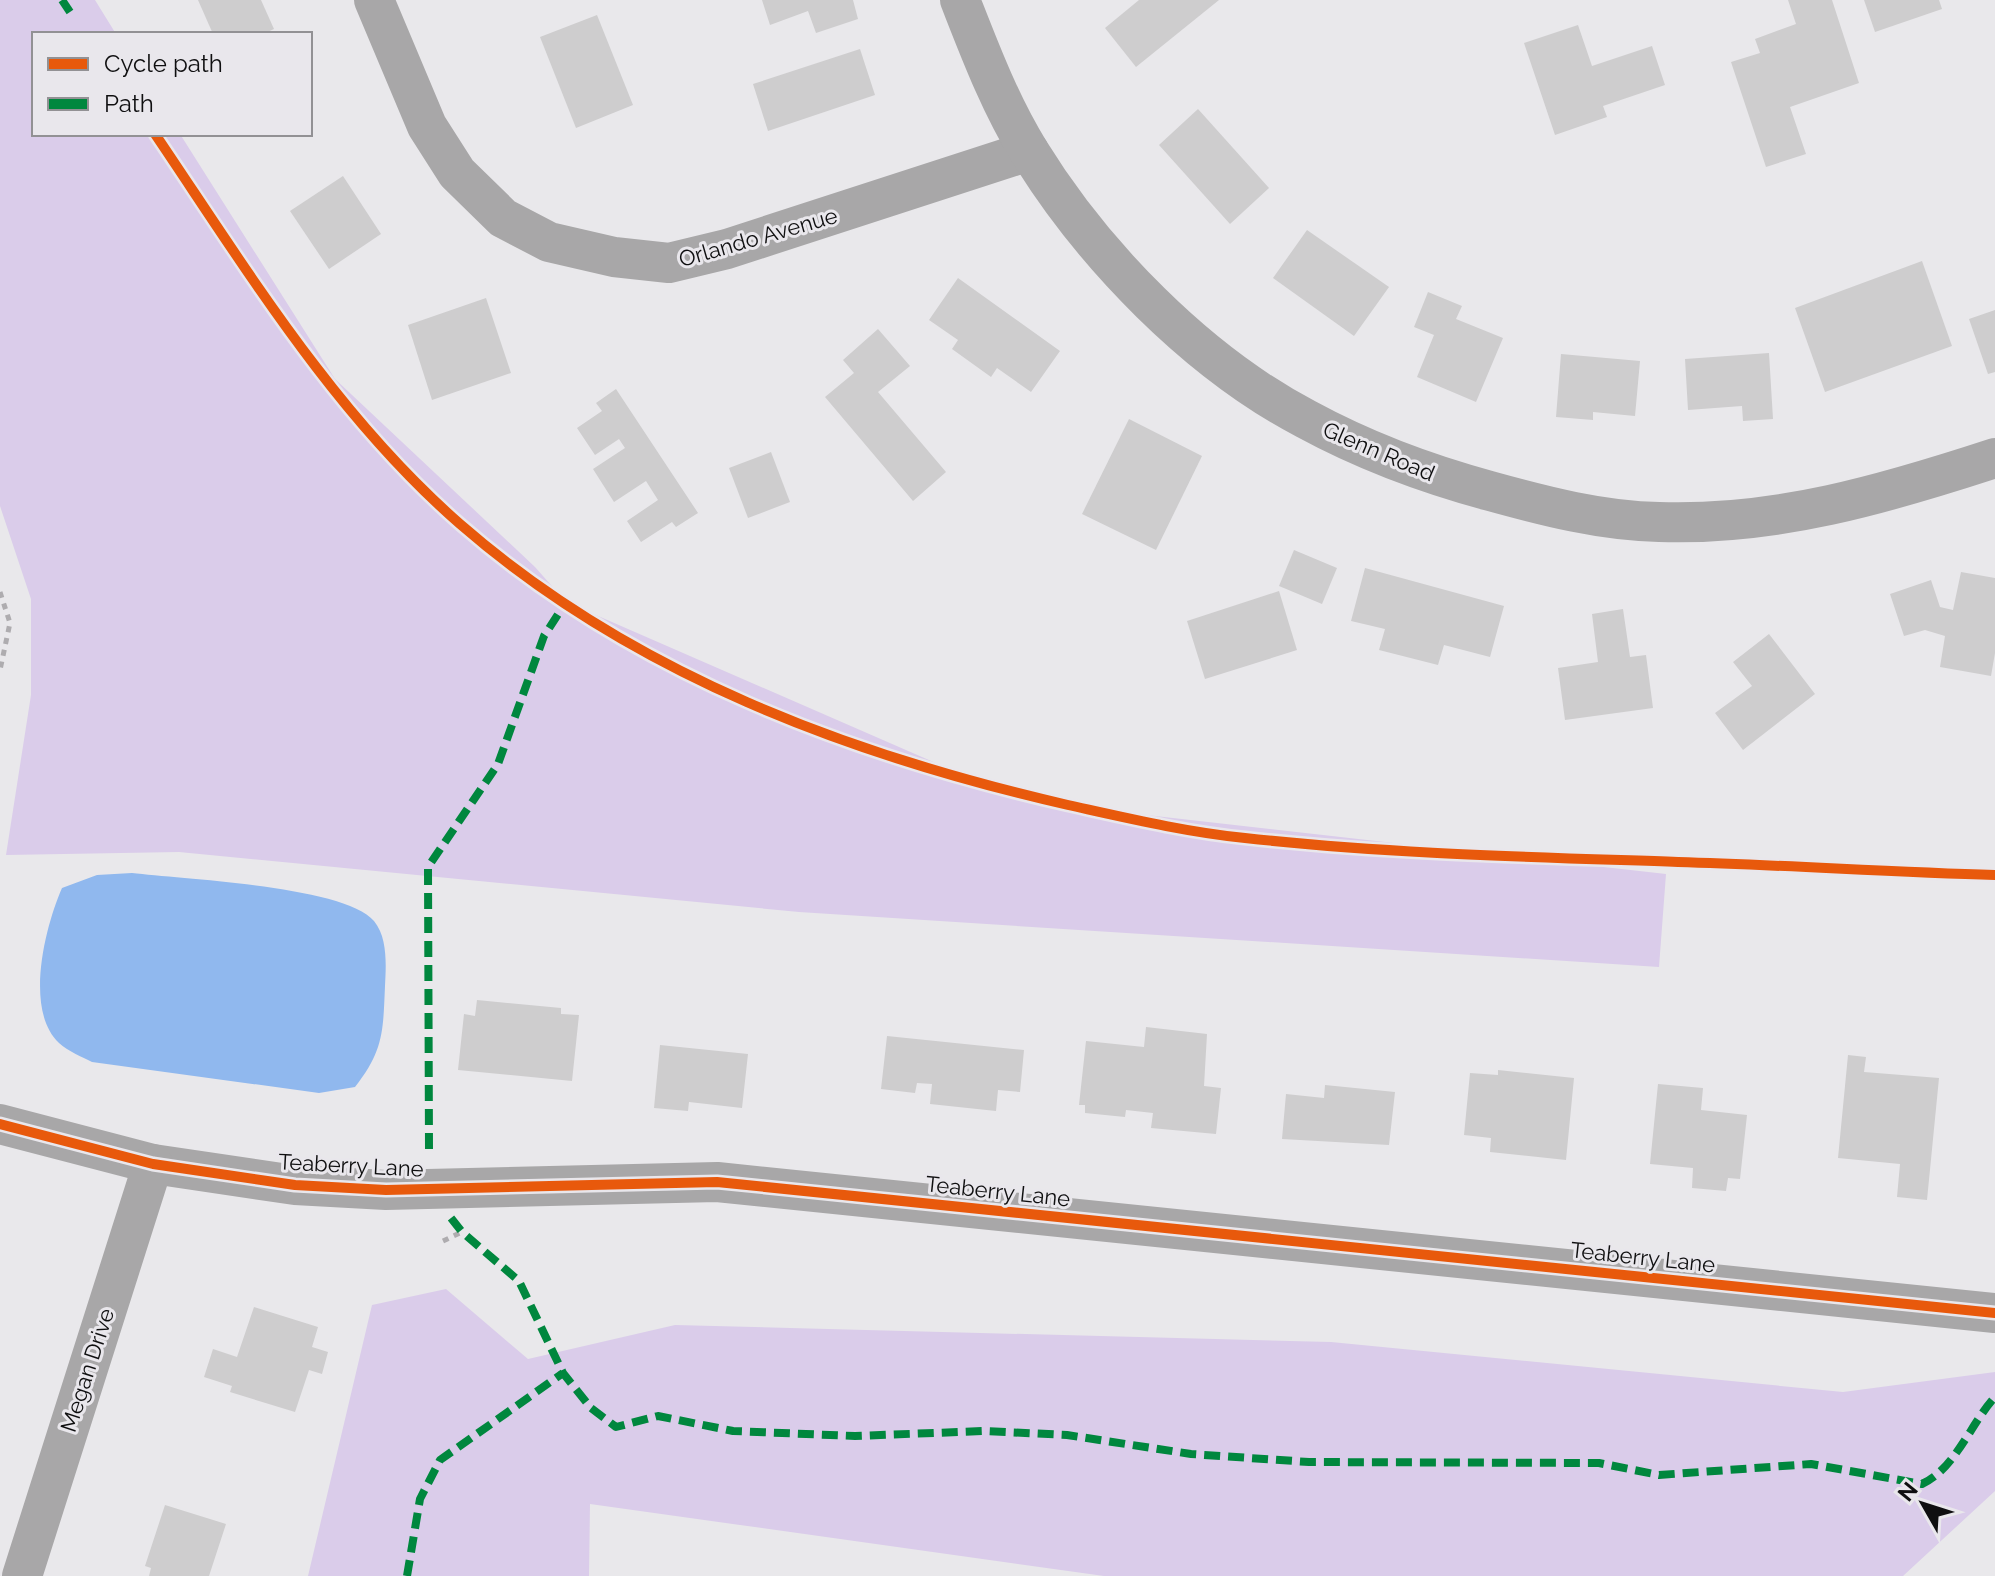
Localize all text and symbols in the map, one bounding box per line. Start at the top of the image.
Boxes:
legend [32,32,312,136]
text: Cycle path [104,49,223,78]
text: Path [104,89,154,118]
street label: Orlando Avenue [676,202,840,272]
street label: Glenn Road [1319,416,1439,486]
street label: Teaberry Lane [278,1148,424,1182]
street label: Teaberry Lane [924,1170,1072,1212]
street label: Teaberry Lane [1569,1236,1717,1278]
street label: Megan Drive [55,1305,119,1435]
north arrow [1883,1464,1963,1544]
text: N [1892,1477,1923,1506]

